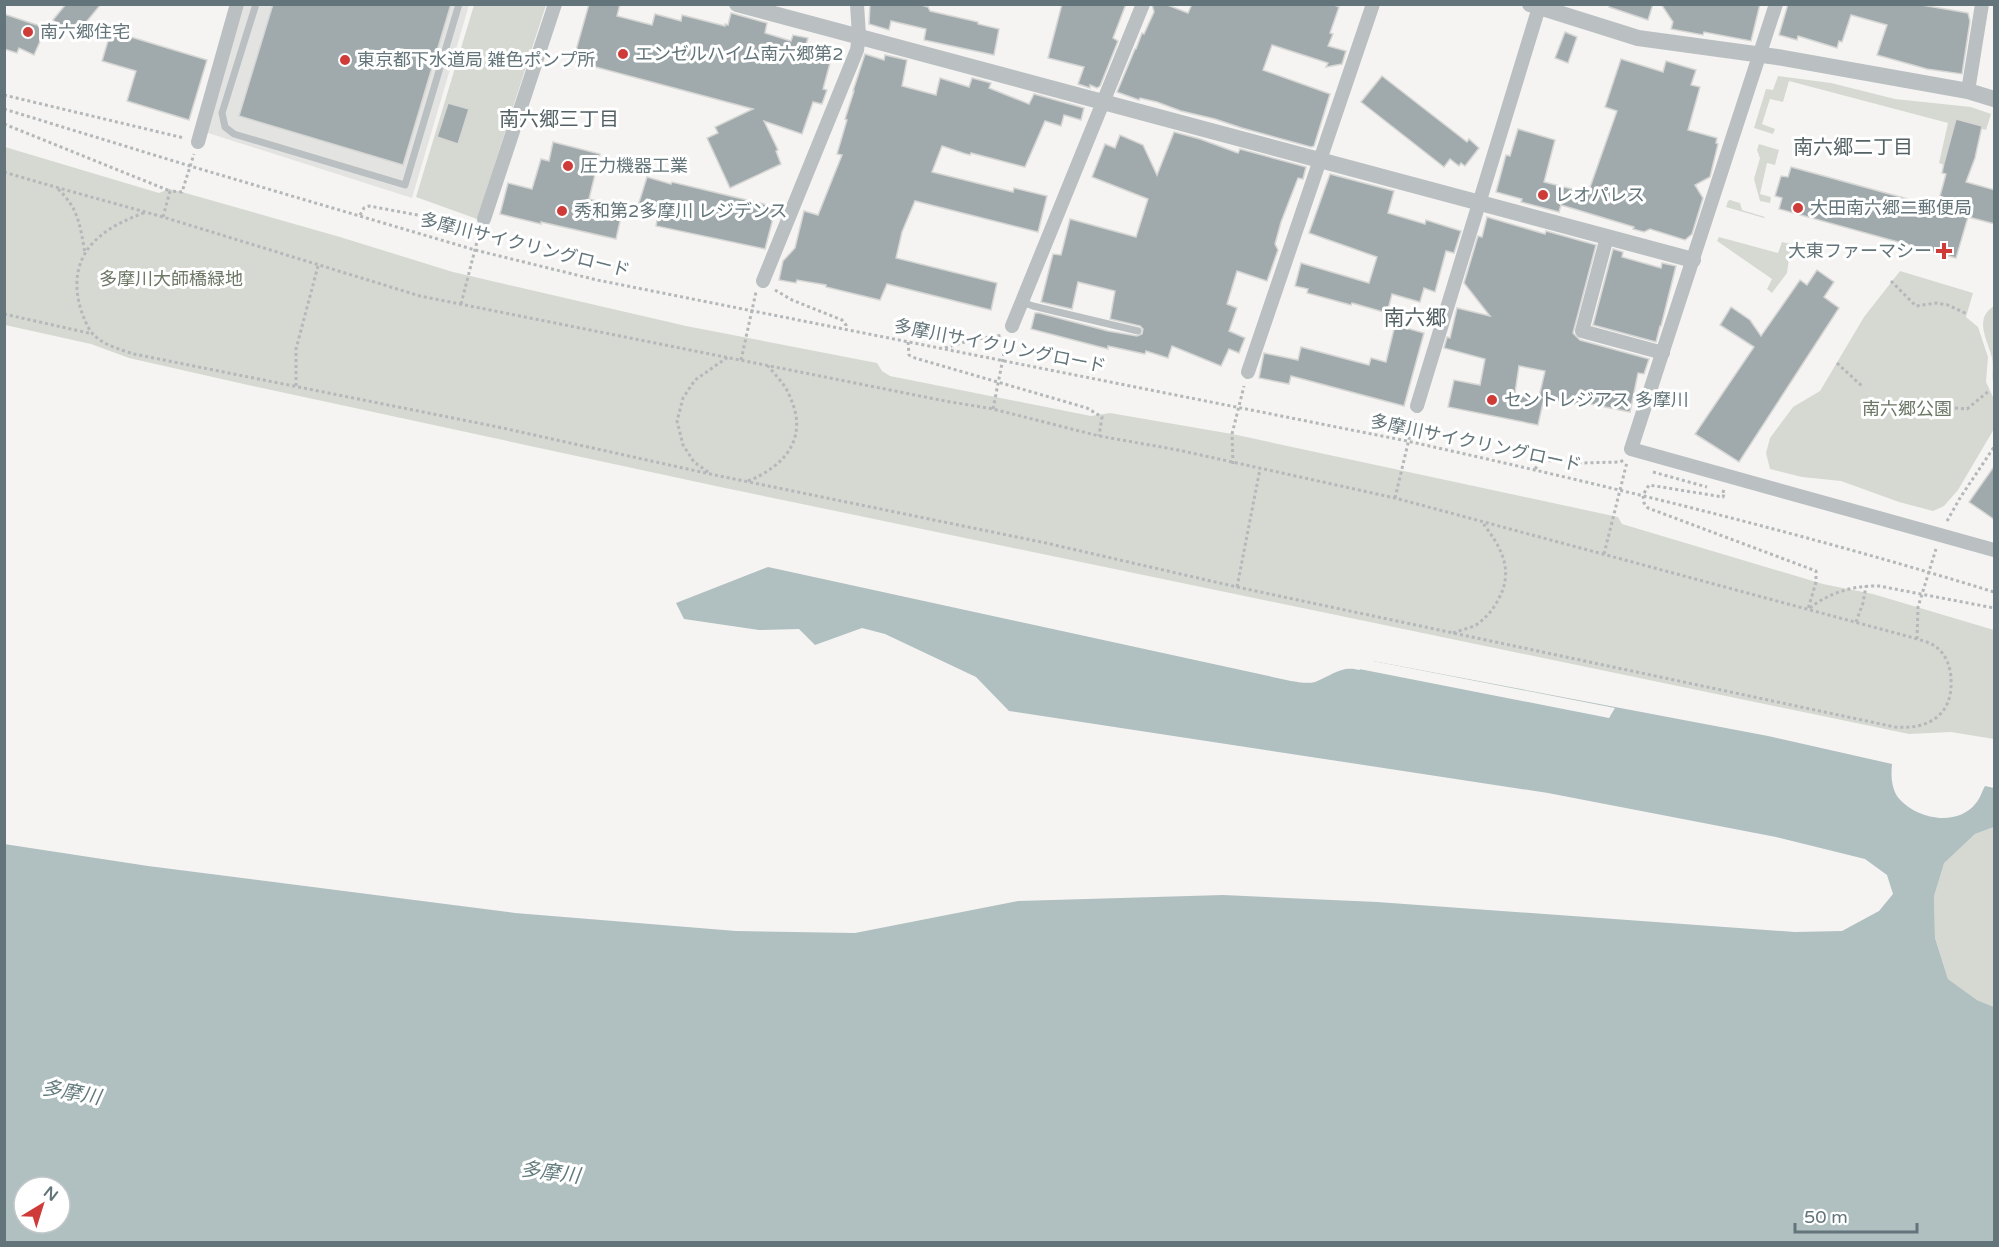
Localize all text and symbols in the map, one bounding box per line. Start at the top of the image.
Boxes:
place label: 南六郷住宅 [40,21,130,43]
marker: 南六郷住宅 [21,25,35,39]
place label: エンゼルハイム南六郷第2 [635,43,844,65]
marker: エンゼルハイム南六郷第2 [616,47,630,61]
place label: 東京都下水道局 雑色ポンプ所 [357,49,595,71]
marker: 東京都下水道局 雑色ポンプ所 [338,53,352,67]
district label: 南六郷三丁目 [499,108,619,132]
district label: 南六郷二丁目 [1793,136,1913,160]
place label: 圧力機器工業 [580,155,688,177]
marker: 圧力機器工業 [561,159,575,173]
place label: レオパレス [1555,184,1645,206]
marker: レオパレス [1536,188,1550,202]
place label: 大田南六郷二郵便局 [1810,197,1972,219]
place label: 秀和第2多摩川 レジデンス [574,200,788,222]
marker: 大田南六郷二郵便局 [1791,201,1805,215]
marker: 秀和第2多摩川 レジデンス [555,204,569,218]
street label: 多摩川サイクリングロード [418,208,632,282]
place label: 大東ファーマシー [1788,240,1932,262]
marker: 大東ファーマシー [1937,244,1951,258]
park label: 多摩川大師橋緑地 [99,268,243,290]
district label: 南六郷 [1384,306,1447,331]
street label: 多摩川サイクリングロード [892,315,1108,377]
place label: セントレジアス 多摩川 [1504,389,1689,411]
marker: セントレジアス 多摩川 [1485,393,1499,407]
park label: 南六郷公園 [1862,398,1952,420]
street label: 多摩川サイクリングロード [1368,410,1584,476]
water label: 多摩川 [39,1076,105,1110]
water label: 多摩川 [519,1157,583,1189]
north arrow [12,1175,72,1235]
text: N [39,1182,62,1206]
scale bar [1795,1196,1916,1234]
text: 50 m [1804,1206,1848,1228]

